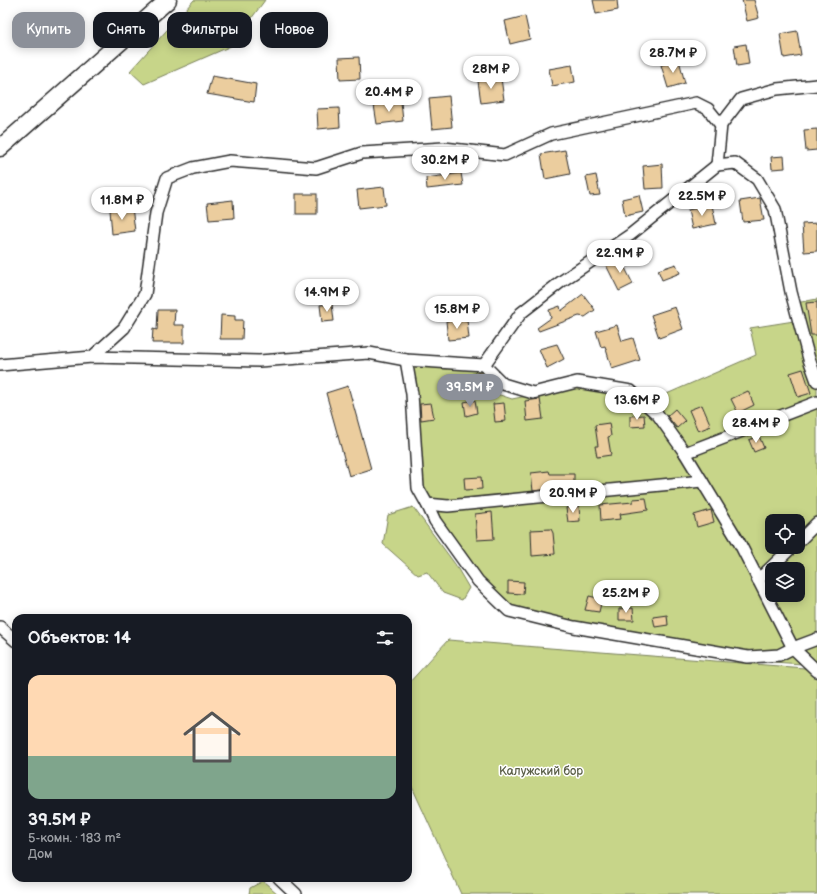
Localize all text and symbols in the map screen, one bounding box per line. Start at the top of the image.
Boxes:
chip: Купить [12,12,85,48]
chip: Снять [93,12,159,48]
chip: Фильтры [167,12,252,48]
chip: Новое [260,12,328,48]
pin: 28.7M ₽ [636,40,710,74]
text: 28.7M ₽ [649,45,697,61]
pin: 28M ₽ [463,56,519,90]
text: 28M ₽ [472,61,510,77]
pin: 20.4M ₽ [352,79,426,113]
text: 20.4M ₽ [365,84,413,100]
pin: 30.2M ₽ [408,147,482,181]
text: 30.2M ₽ [421,152,469,168]
pin: 22.5M ₽ [665,183,739,217]
pin: 11.8M ₽ [85,187,159,221]
text: 22.5M ₽ [678,188,726,204]
text: 11.8M ₽ [100,192,144,208]
pin: 22.9M ₽ [583,240,657,274]
text: 22.9M ₽ [596,245,644,261]
pin: 14.9M ₽ [290,279,364,313]
text: 14.9M ₽ [304,284,350,300]
pin: 15.8M ₽ [420,296,494,330]
text: 15.8M ₽ [434,301,480,317]
pin: 39.5M ₽ [433,374,507,408]
text: 39.5M ₽ [446,379,494,395]
pin: 13.6M ₽ [600,387,674,421]
text: 13.6M ₽ [614,392,660,408]
pin: 28.4M ₽ [719,410,793,444]
text: 28.4M ₽ [732,415,780,431]
pin: 20.9M ₽ [536,480,610,514]
text: 20.9M ₽ [549,485,597,501]
map controls [765,514,805,602]
button: locate [765,514,805,554]
button: layers [765,562,805,602]
pin: 25.2M ₽ [589,580,663,614]
text: 25.2M ₽ [602,585,650,601]
icon: filters [374,627,396,649]
text: Объектов: 14 [28,628,131,648]
icon: home [176,701,248,773]
park label: Калужский бор [499,764,583,779]
text: 39.5M ₽ [28,810,91,830]
text: 5-комн. · 183 m² [28,830,121,846]
text: Дом [28,846,53,862]

